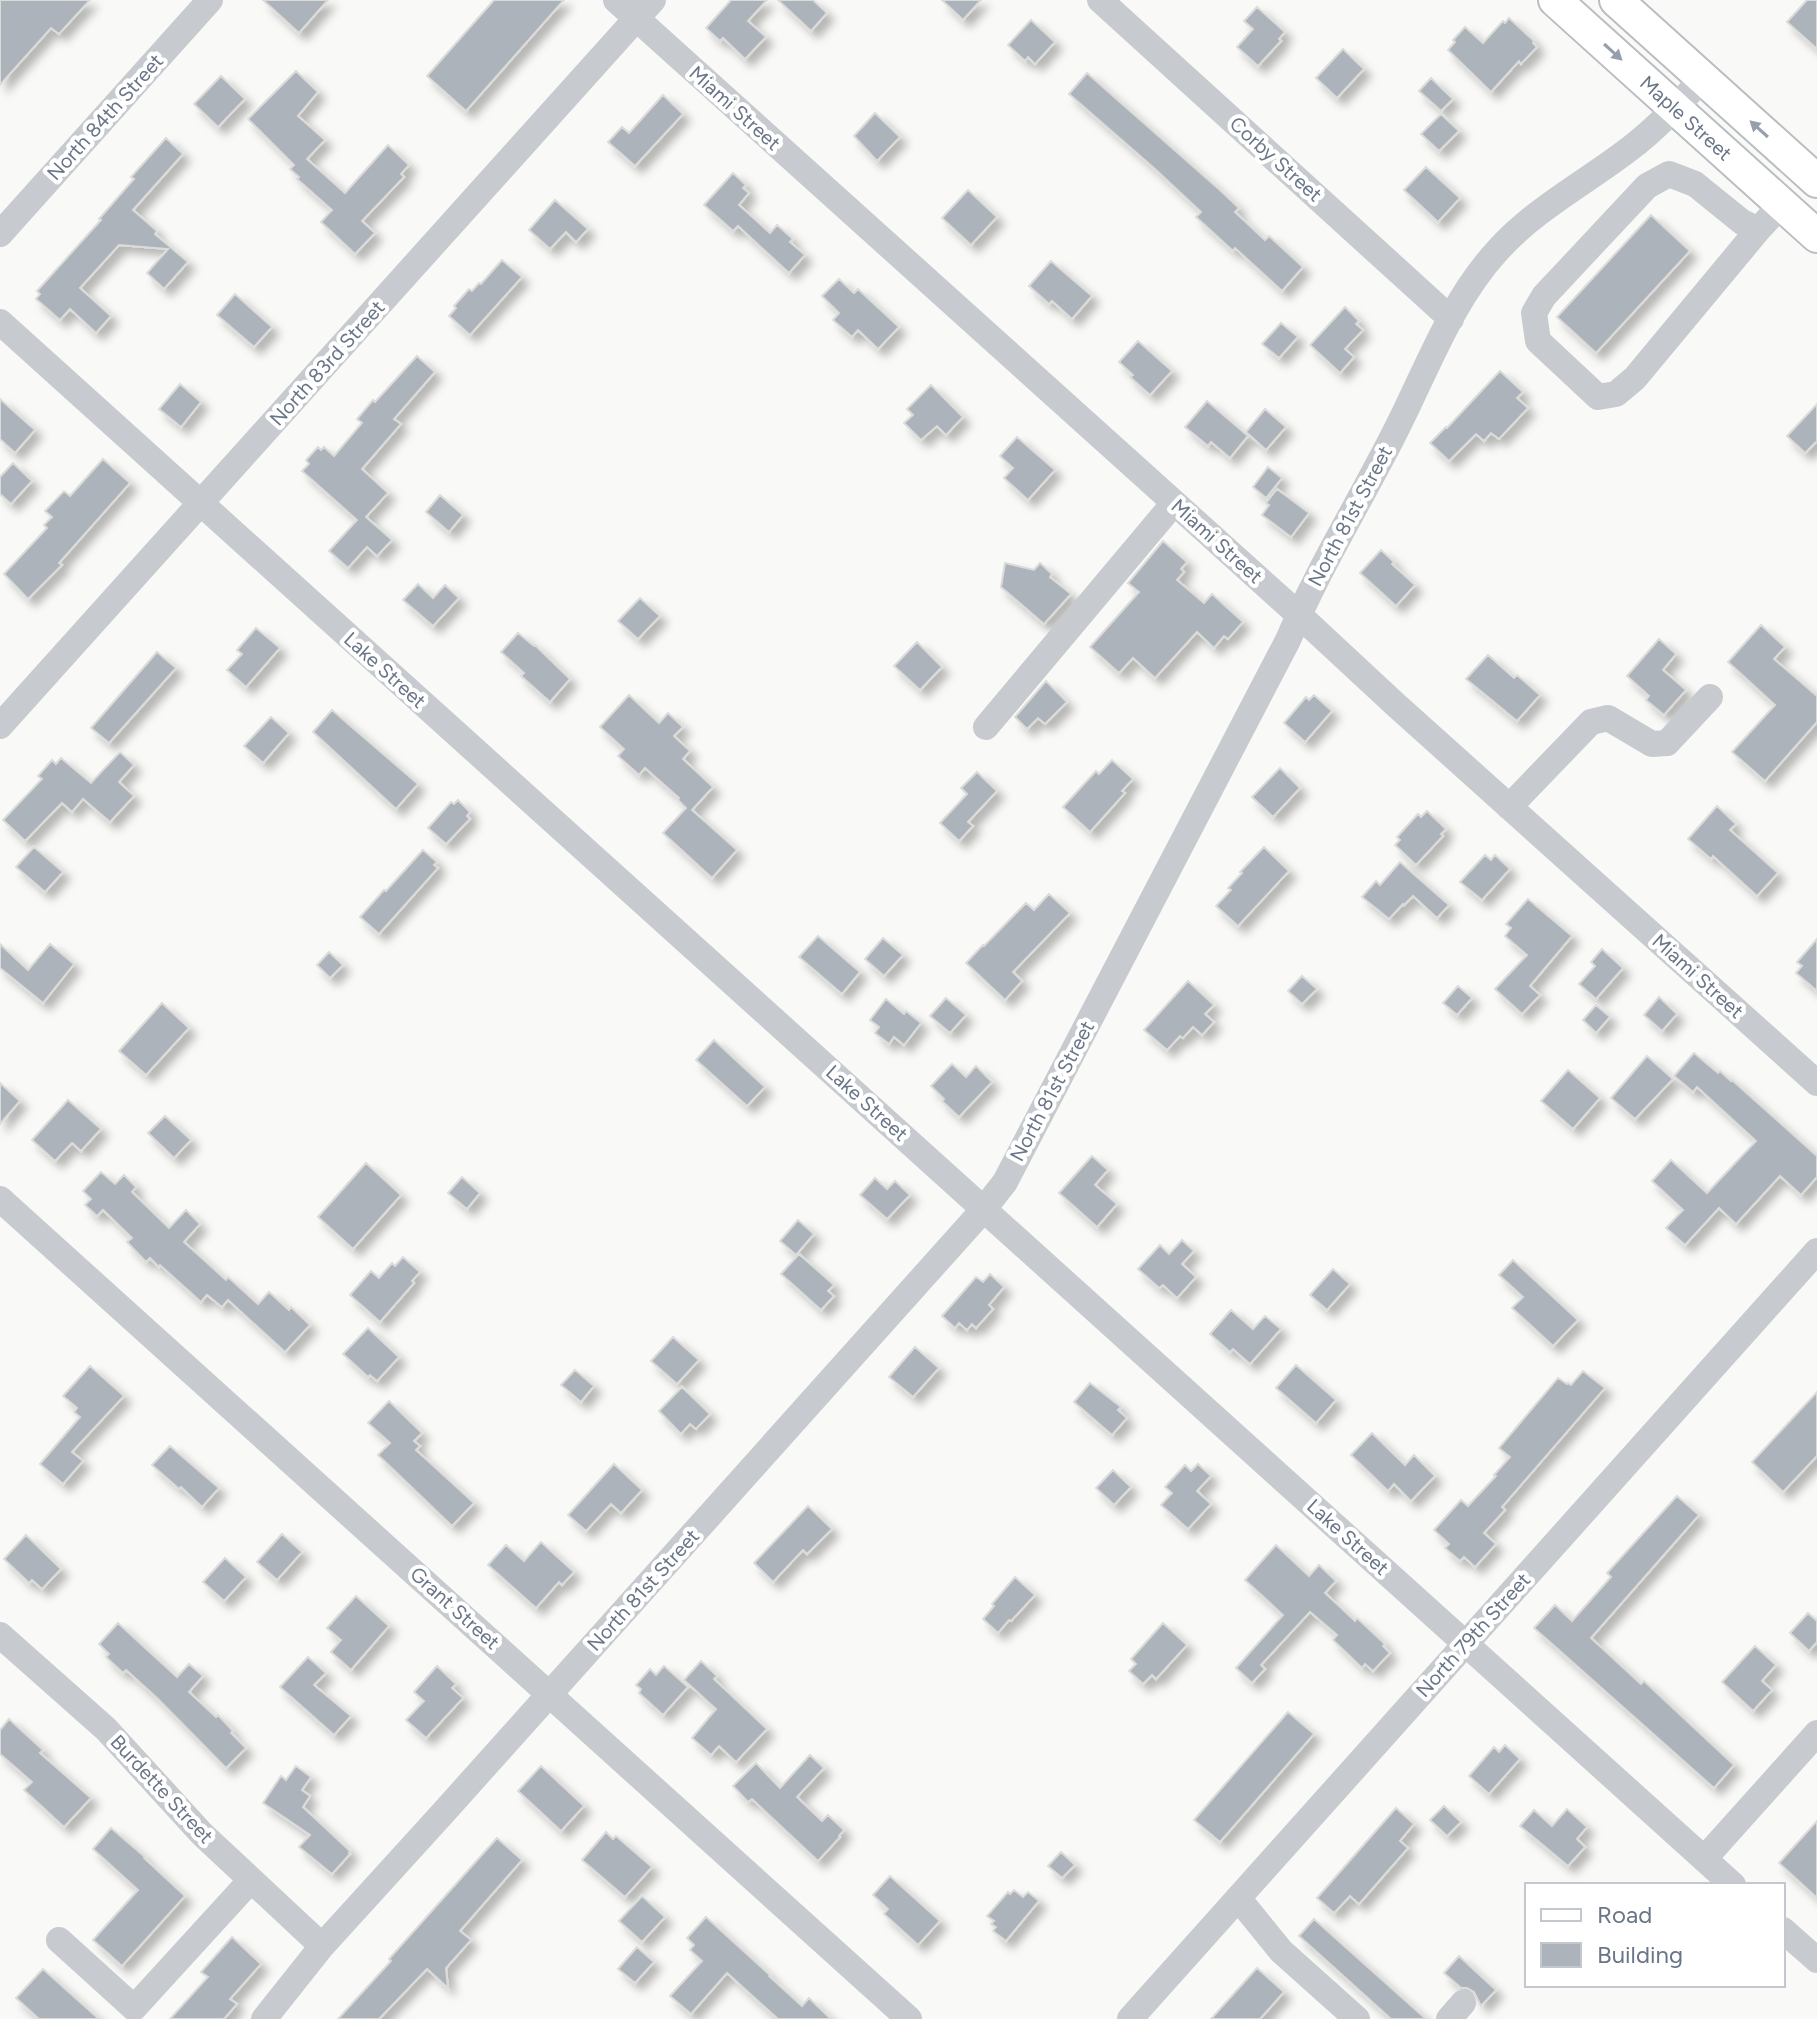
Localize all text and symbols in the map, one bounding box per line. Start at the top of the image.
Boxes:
one-way arrow [1604,43,1623,61]
street label: North 84th Street [42,49,168,185]
street label: Miami Street [684,61,786,155]
street label: Maple Street [1635,71,1737,165]
street label: Corby Street [1225,111,1327,207]
one-way arrow [1750,121,1769,139]
street label: North 83rd Street [265,295,389,431]
street label: North 81st Street [1303,442,1397,590]
street label: Miami Street [1166,494,1268,588]
street label: Lake Street [339,627,431,713]
street label: Miami Street [1647,929,1749,1023]
street label: North 81st Street [1005,1017,1099,1165]
street label: Lake Street [821,1060,913,1146]
street label: Lake Street [1302,1494,1394,1580]
street label: North 81st Street [582,1524,704,1656]
street label: Grant Street [405,1562,505,1654]
street label: North 79th Street [1411,1568,1535,1702]
street label: Burdette Street [106,1730,218,1848]
legend [1525,1883,1785,1987]
text: Road [1597,1900,1652,1929]
text: Building [1597,1940,1683,1969]

